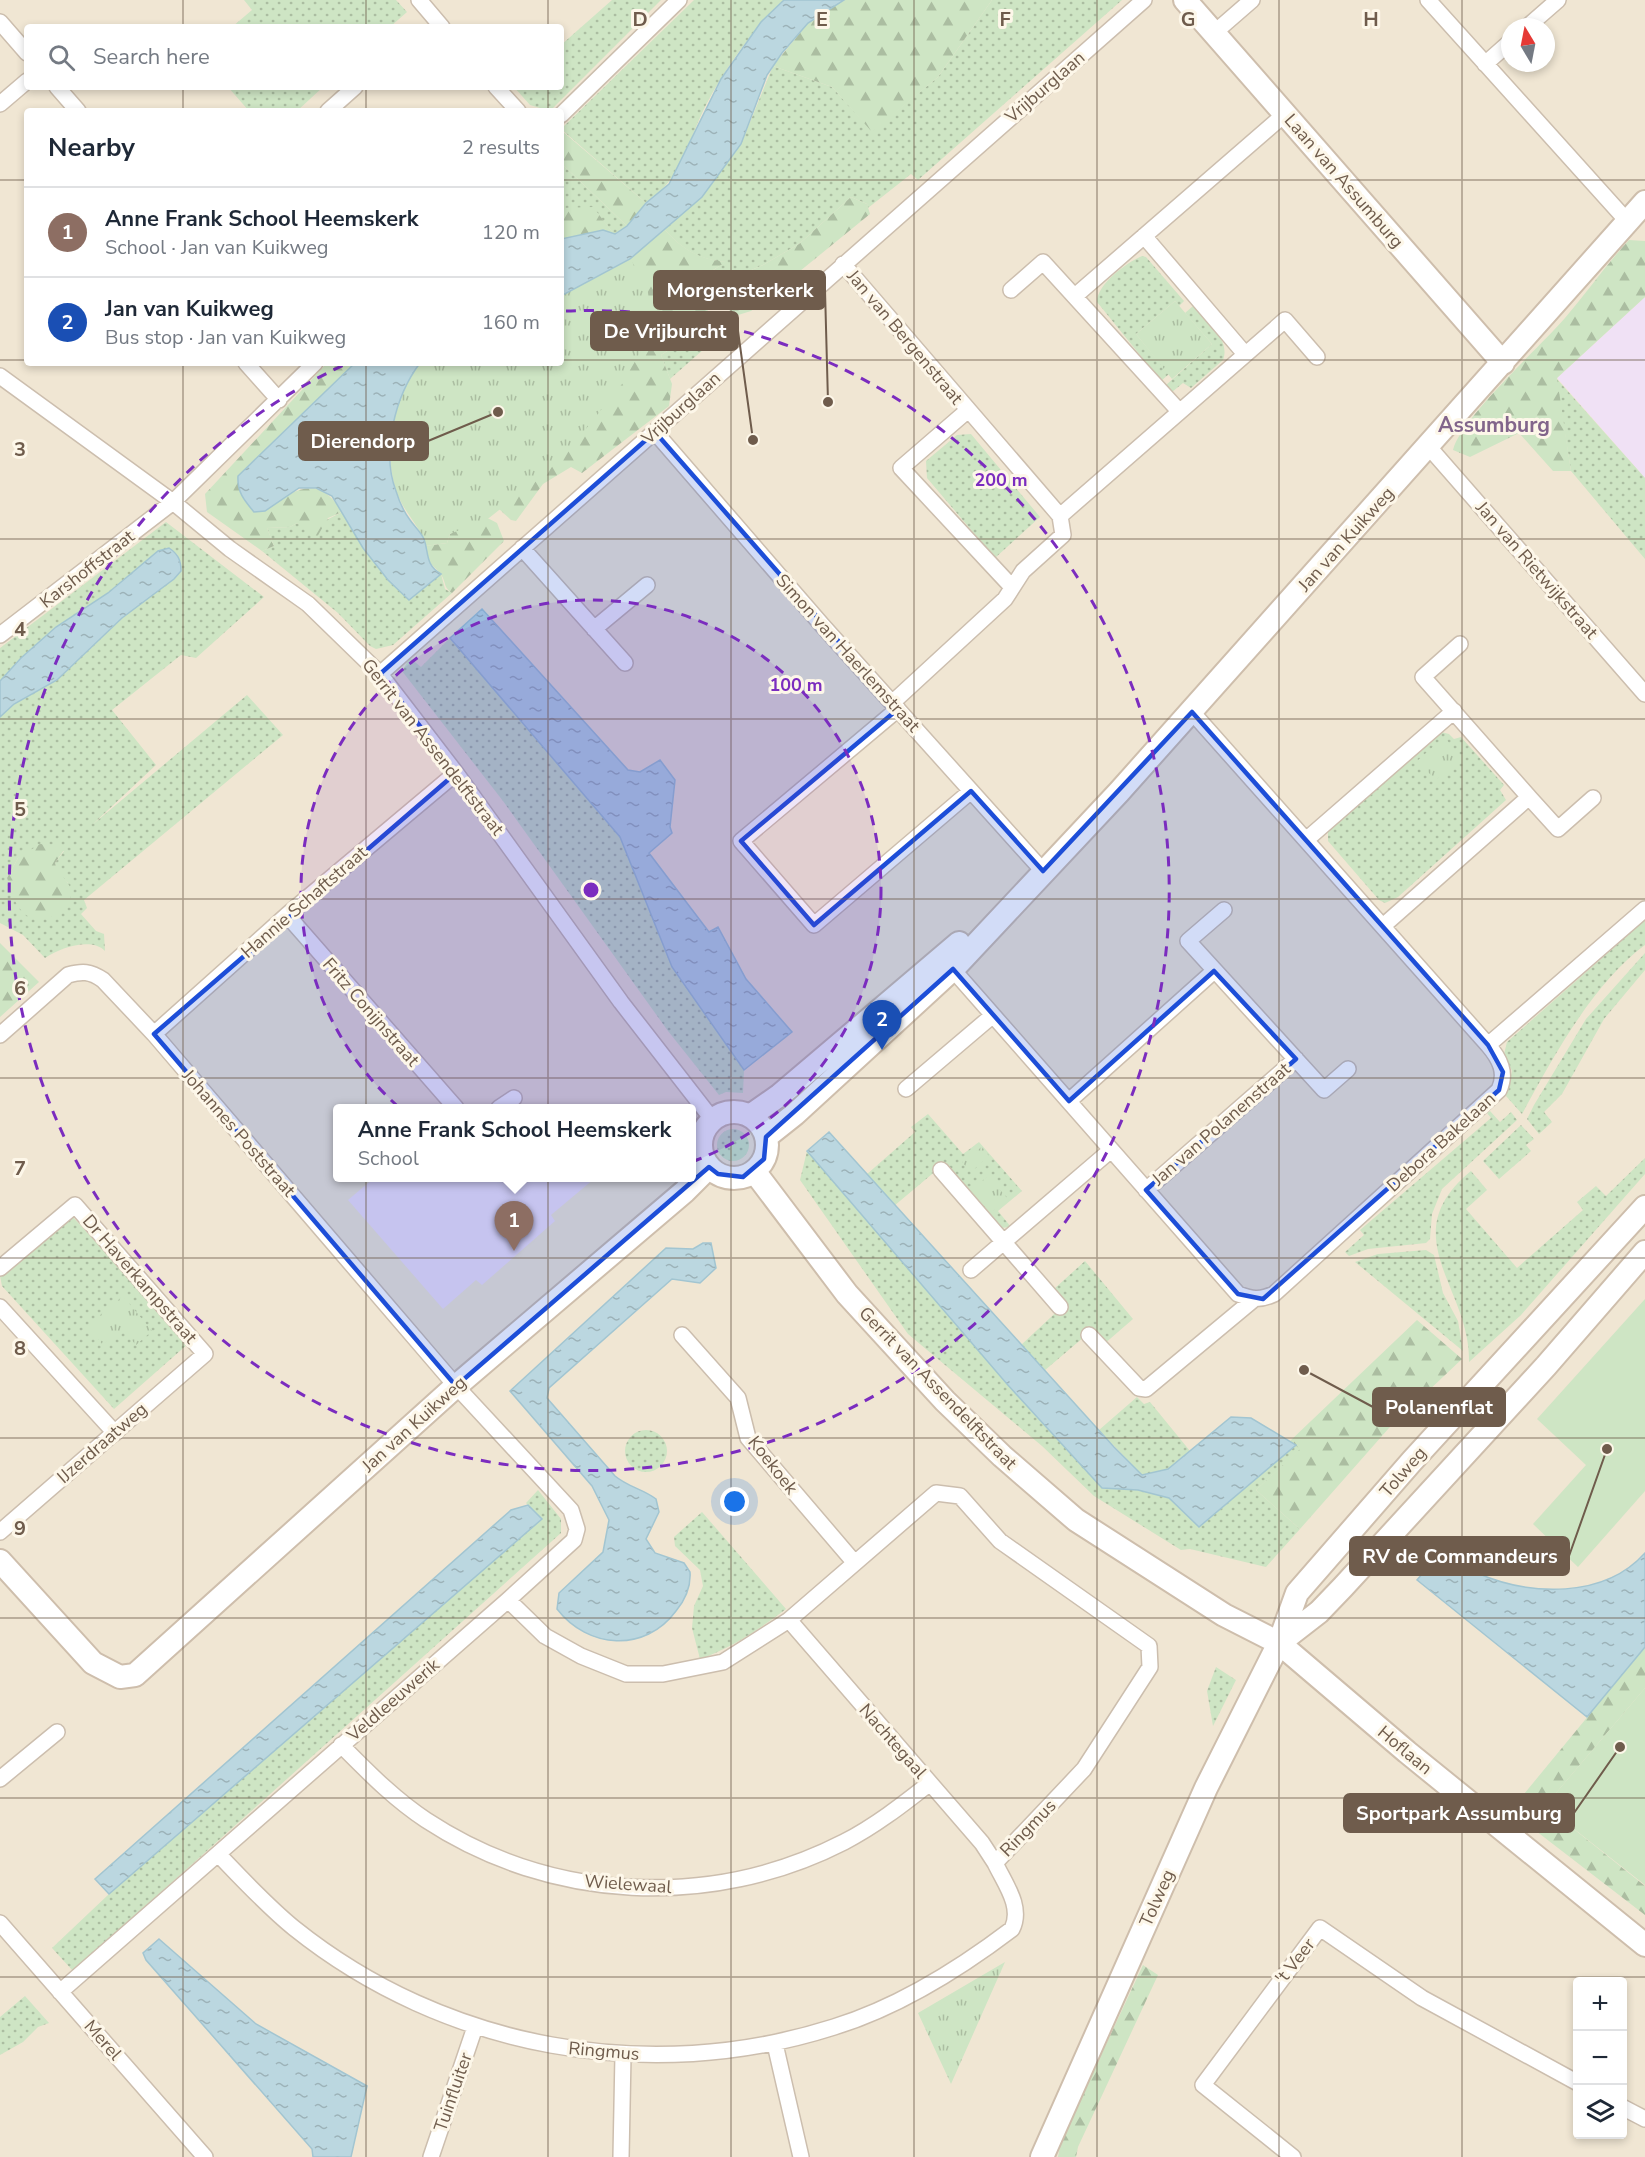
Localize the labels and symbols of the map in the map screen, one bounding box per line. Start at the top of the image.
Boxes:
text: D [632,6,648,33]
text: E [816,6,828,33]
text: F [999,6,1011,33]
text: G [1181,6,1195,33]
text: H [1363,6,1379,33]
north arrow [1501,18,1555,72]
street label: Vrijburglaan [999,46,1090,129]
street label: Laan van Assumburg [1279,109,1409,253]
street label: Jan van Bergenstraat [841,264,969,410]
callout: Morgensterkerk [654,271,825,309]
text: Morgensterkerk [666,277,815,304]
callout: De Vrijburcht [591,312,738,350]
text: De Vrijburcht [604,318,727,345]
street label: Vrijburglaan [636,366,726,450]
district label: Assumburg [1438,411,1550,439]
callout: Dierendorp [299,422,428,460]
text: Dierendorp [311,428,415,455]
text: 3 [14,436,26,463]
text: 200 m [974,468,1028,492]
street label: Jan van Kuikweg [1292,482,1399,597]
street label: Jan van Rietwijkstraat [1470,495,1604,644]
street label: Karshoffstraat [35,524,140,614]
street label: Simon van Haerlemstraat [770,569,926,738]
text: 4 [14,616,26,643]
street label: Gerrit van Assendelftstraat [356,654,510,841]
text: 100 m [769,673,823,697]
text: 5 [14,796,26,823]
street label: Hannie Schaftstraat [236,840,373,963]
centre of rings [581,880,601,900]
street label: Fritz Conijnstraat [317,953,425,1072]
text: 6 [14,975,26,1002]
pin: 2 [862,1000,902,1050]
street label: Jan van Polanenstraat [1146,1057,1296,1192]
street label: Johannes Poststraat [176,1063,301,1202]
street label: Debora Bakelaan [1381,1087,1501,1197]
text: 7 [14,1155,26,1182]
pin: 1 [494,1202,534,1251]
street label: Dr Haverkampstraat [77,1209,203,1349]
street label: Gerrit van Assendelftstraat [854,1301,1023,1475]
text: 8 [14,1335,26,1362]
street label: Jan van Kuikweg [356,1371,471,1478]
callout: Polanenflat [1373,1388,1505,1426]
text: Polanenflat [1385,1394,1493,1421]
street label: IJzerdraatweg [52,1397,152,1489]
street label: Koekoek [743,1431,804,1500]
street label: Tolweg [1374,1442,1432,1502]
your location [720,1487,749,1516]
text: 9 [14,1515,26,1542]
callout: RV de Commandeurs [1350,1537,1569,1575]
text: RV de Commandeurs [1362,1543,1558,1570]
street label: Veldleeuwerik [341,1652,445,1748]
street label: Nachtegaal [854,1698,933,1784]
street label: Hoflaan [1373,1720,1437,1780]
street label: Ringmus [995,1794,1061,1862]
callout: Sportpark Assumburg [1344,1794,1574,1832]
text: Sportpark Assumburg [1356,1800,1562,1827]
street label: Tolweg [1134,1866,1180,1930]
street label: Wielewaal [583,1869,673,1899]
street label: 't Veer [1270,1933,1321,1989]
street label: Merel [79,2015,128,2066]
street label: Ringmus [568,2036,640,2066]
street label: Tuinfluiter [428,2049,478,2135]

